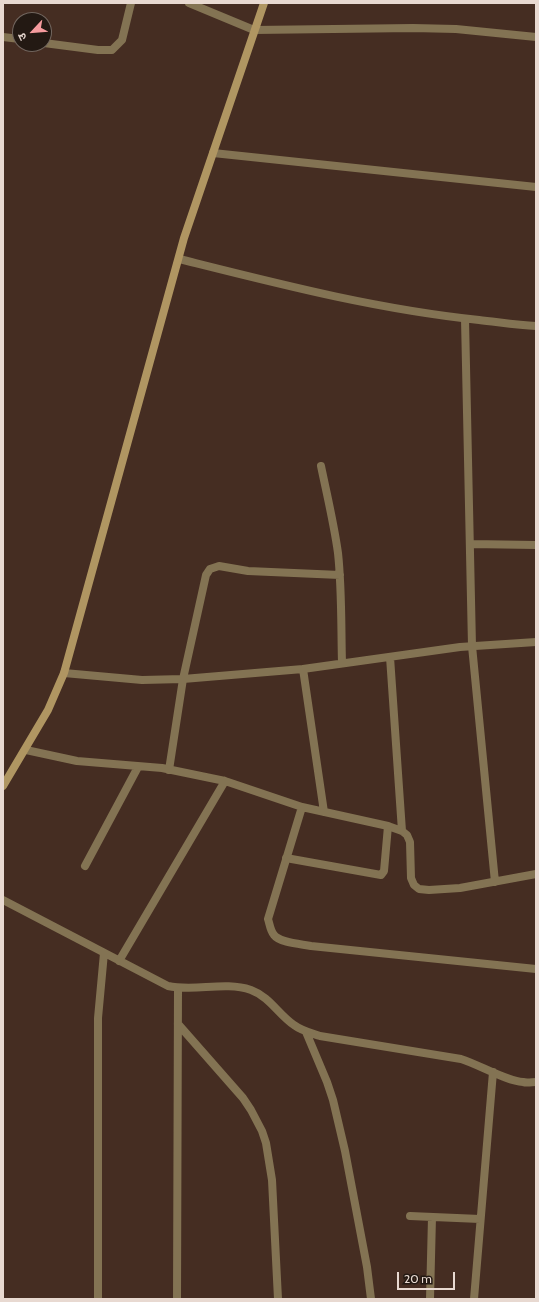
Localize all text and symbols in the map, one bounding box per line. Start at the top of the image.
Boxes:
north arrow [12,12,52,52]
text: उ [14,31,30,43]
scale bar [399,1264,457,1290]
text: 20 m [404,1271,432,1286]

